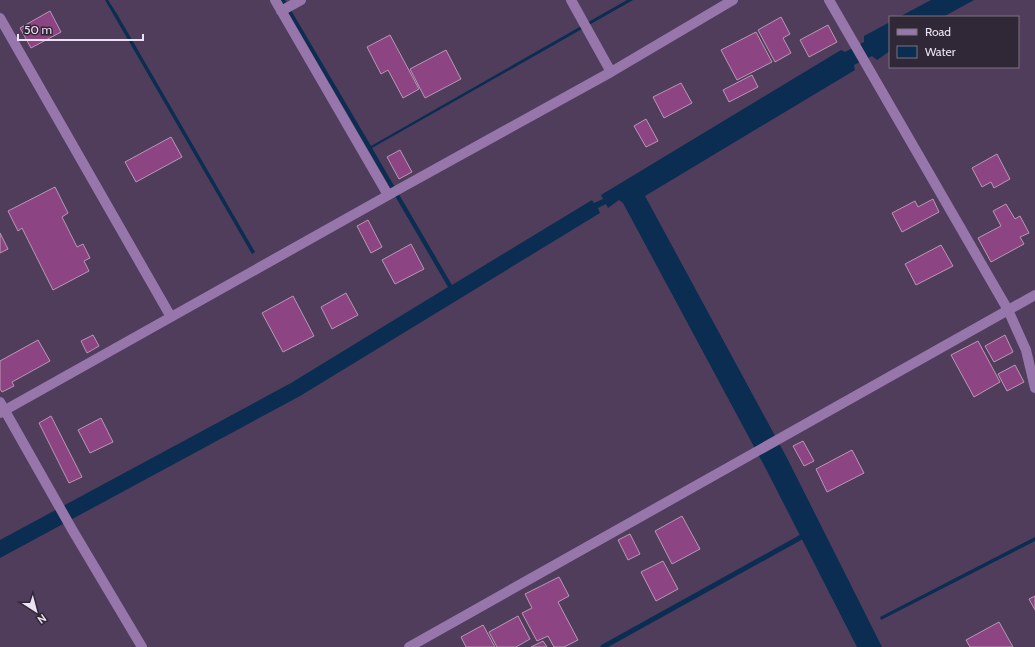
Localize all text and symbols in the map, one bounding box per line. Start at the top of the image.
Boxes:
scale bar [18,16,143,42]
legend [889,16,1019,68]
text: 50 m [24,22,52,37]
text: Road [925,24,951,39]
text: Water [925,44,956,59]
north arrow [16,591,56,631]
text: N [35,611,49,627]

